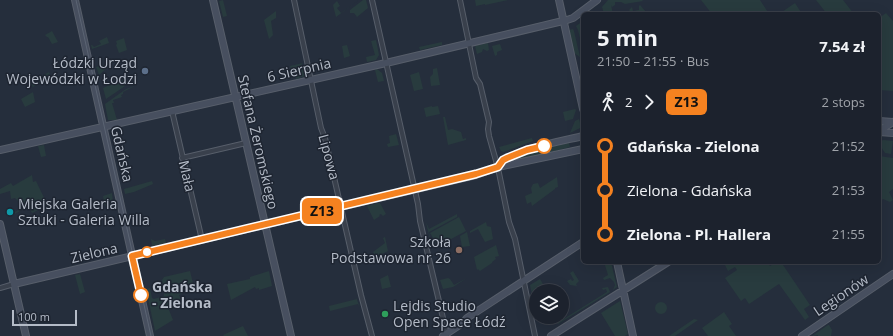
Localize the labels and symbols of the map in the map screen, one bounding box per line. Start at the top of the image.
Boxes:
place label: Łódzki Urząd Wojewódzki w Łodzi [6,53,137,88]
street label: 6 Sierpnia [265,53,333,86]
marker: Łódzki Urząd Wojewódzki w Łodzi [140,66,150,76]
street label: Stefana Żeromskiego [234,73,283,211]
street label: Gdańska [107,124,138,184]
street label: Lipowa [314,132,345,182]
unlabelled marker [536,138,552,154]
street label: Mała [175,158,200,193]
place label: Miejska Galeria Sztuki - Galeria Willa [18,194,150,229]
line badge: Z13 [299,198,345,224]
marker: Miejska Galeria Sztuki - Galeria Willa [5,207,15,217]
place label: Szkoła Podstawowa nr 26 [331,232,451,267]
street label: Zielona [68,238,119,267]
marker: Szkoła Podstawowa nr 26 [454,245,464,255]
unlabelled marker [141,246,153,258]
street label: Legionów [809,269,872,320]
place label: Gdańska - Zielona [152,277,213,312]
marker: Gdańska - Zielona [133,287,149,303]
place label: Lejdis Studio Open Space Łódź [393,296,506,331]
scale bar [12,308,77,327]
marker: Lejdis Studio Open Space Łódź [380,309,390,319]

